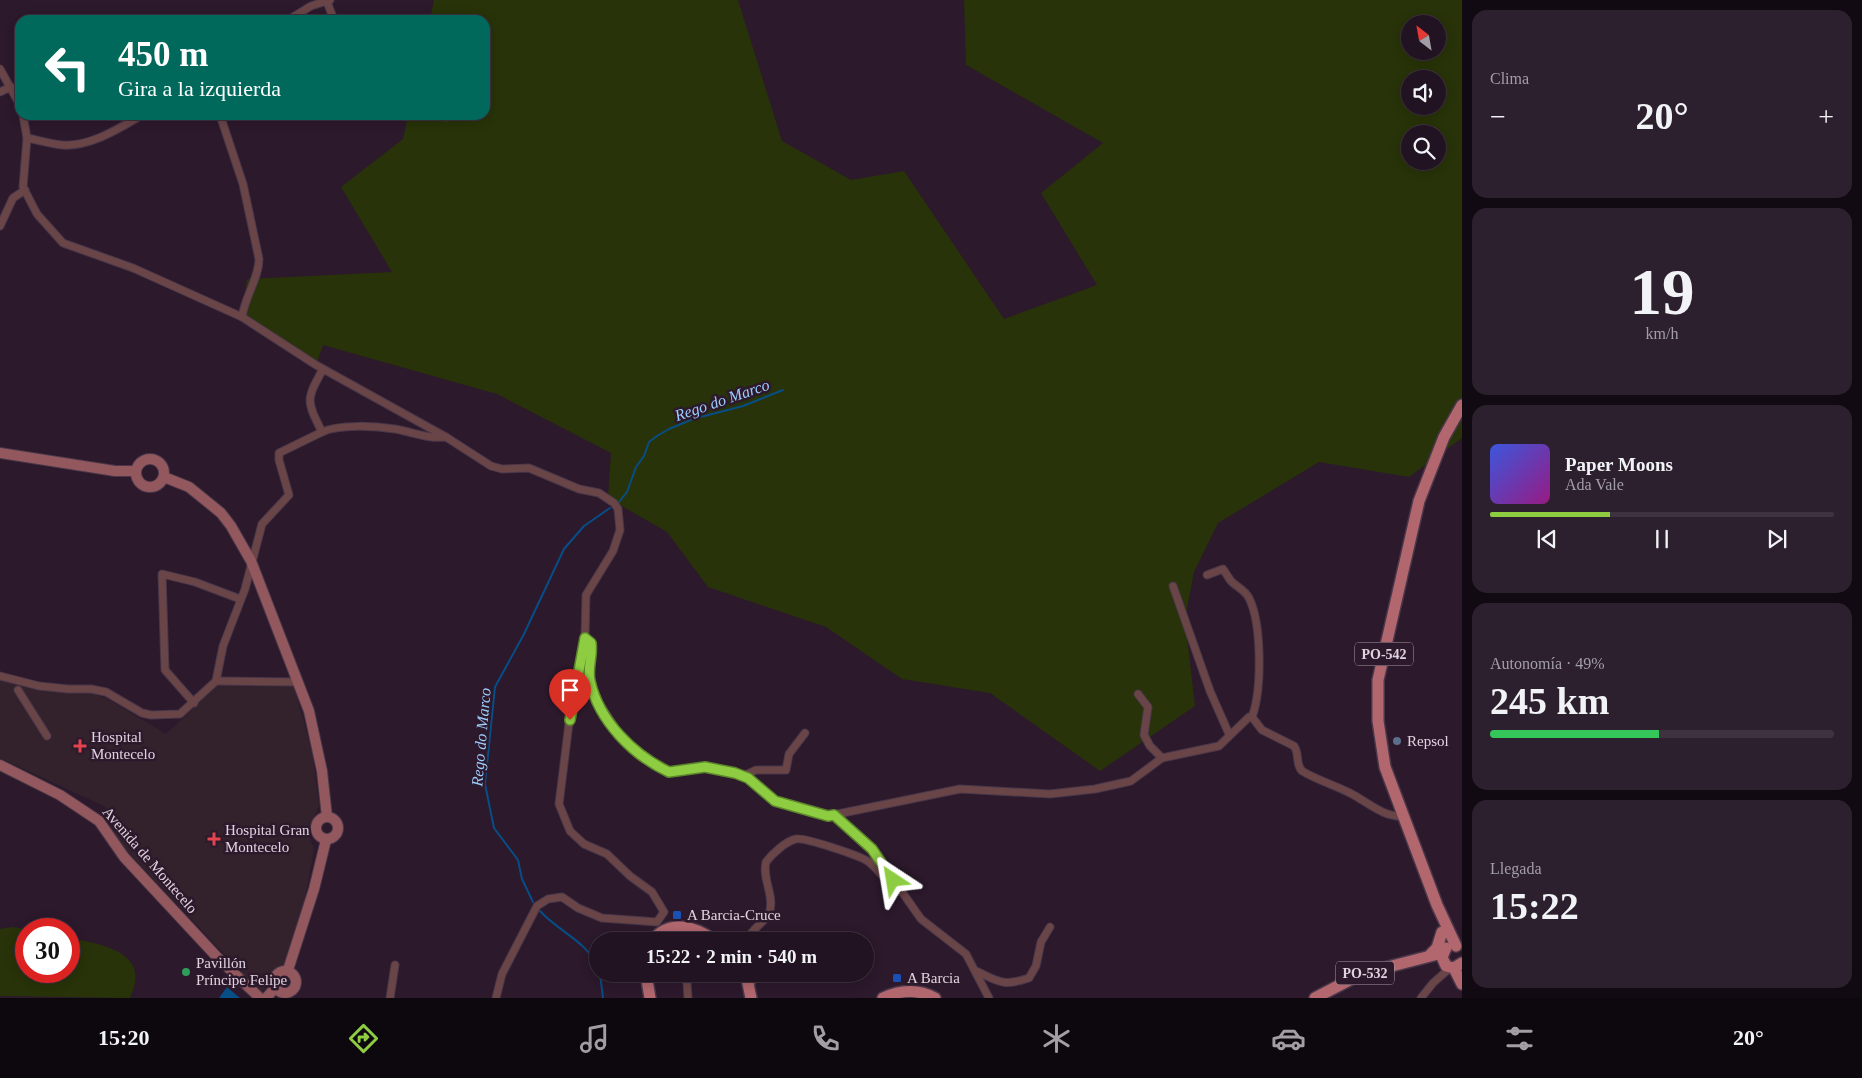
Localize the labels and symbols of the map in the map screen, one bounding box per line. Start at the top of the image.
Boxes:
north arrow [1401,15,1446,60]
water label: Rego do Marco [672,376,772,425]
road number: PO-542 [1355,642,1413,666]
pin [549,669,591,720]
water label: Rego do Marco [468,687,495,788]
place label: Hospital Montecelo [91,729,155,762]
place label: Repsol [1407,733,1449,749]
marker: Repsol [1391,735,1403,747]
marker: Hospital Montecelo [73,739,87,753]
street label: Avenida de Montecelo [100,804,200,916]
place label: Hospital Gran Montecelo [225,822,310,855]
marker: Hospital Gran Montecelo [207,832,221,846]
position arrow [866,853,918,905]
place label: A Barcia-Cruce [687,907,781,923]
marker: A Barcia-Cruce [671,909,683,921]
speed limit sign: 30 [15,918,80,983]
place label: Pavillón Príncipe Felipe [196,955,288,988]
road number: PO-532 [1336,961,1394,984]
marker: Pavillón Príncipe Felipe [180,966,192,978]
place label: A Barcia [907,970,960,986]
marker: A Barcia [891,972,903,984]

